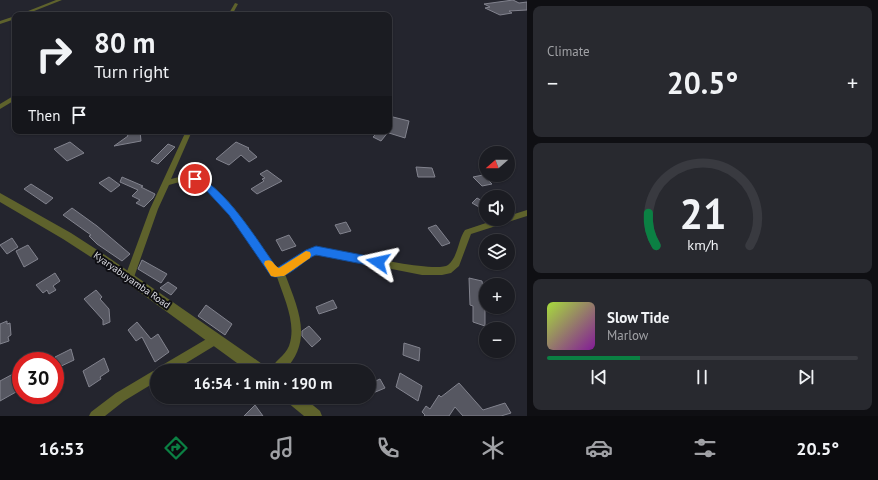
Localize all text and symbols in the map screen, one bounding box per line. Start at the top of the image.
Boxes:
text: 80 m [94,24,155,61]
icon: right [28,28,80,80]
text: Climate [547,43,590,60]
text: Turn right [94,60,169,83]
text: 20.5° [667,63,738,102]
text: − [547,69,558,97]
text: + [847,69,858,97]
icon: arrive [68,104,90,126]
text: Then [28,106,60,125]
north arrow [479,146,515,182]
map controls [479,146,515,358]
pin [178,162,212,196]
icon: arrive [184,168,206,190]
text: 21 [679,187,726,240]
button: sound [479,190,515,226]
button: layers [479,234,515,270]
text: km/h [687,235,718,254]
position arrow [357,241,399,283]
street label: Kyaryabuyamba Road [91,249,173,311]
button: + [479,278,515,314]
text: Slow Tide [607,308,669,327]
button: − [479,322,515,358]
text: Marlow [607,327,648,344]
speed limit sign: 30 [12,352,64,404]
icon: previous [588,366,610,388]
icon: pause [691,366,713,388]
icon: next [795,366,817,388]
text: 16:54 · 1 min · 190 m [194,374,332,393]
icon: directions [162,434,190,462]
icon: music [268,434,296,462]
icon: phone [374,434,402,462]
icon: climate [479,434,507,462]
icon: car [585,434,613,462]
icon: filters [691,434,719,462]
text: 16:53 [39,437,85,460]
text: 20.5° [796,437,839,460]

